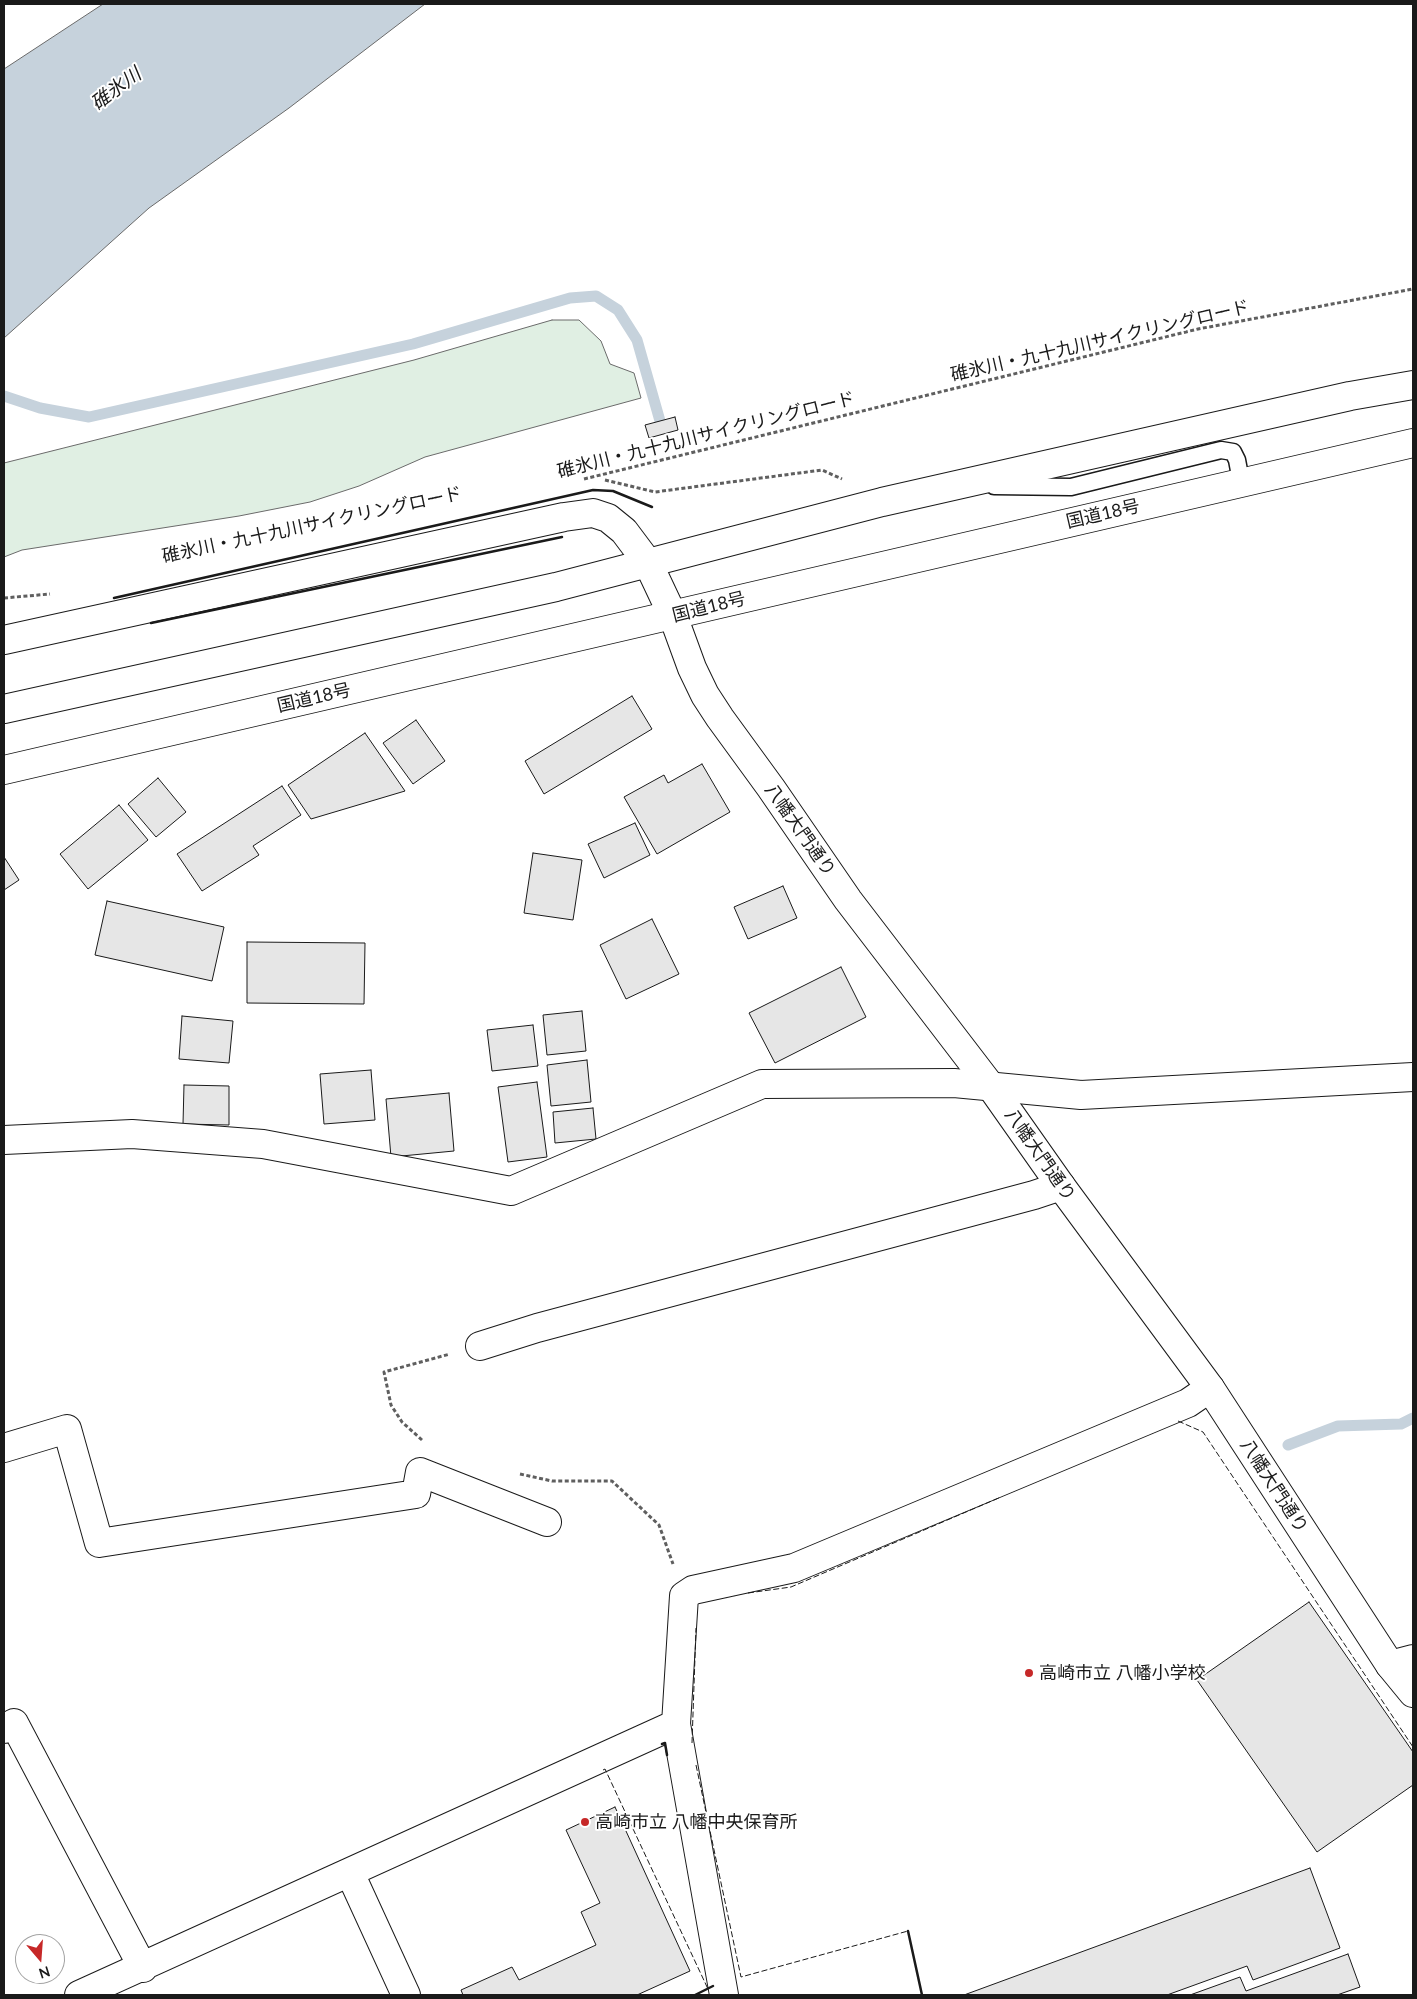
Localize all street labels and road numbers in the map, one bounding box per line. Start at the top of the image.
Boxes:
street label: 碓氷川・九十九川サイクリングロード [948,296,1252,386]
street label: 碓氷川・九十九川サイクリングロード [555,388,857,482]
street label: 碓氷川・九十九川サイクリングロード [160,483,464,567]
street label: 国道18号 [1064,495,1142,533]
street label: 国道18号 [670,587,748,627]
street label: 国道18号 [275,679,353,717]
street label: 八幡大門通り [760,780,840,880]
street label: 八幡大門通り [1000,1105,1080,1205]
street label: 八幡大門通り [1236,1435,1312,1537]

